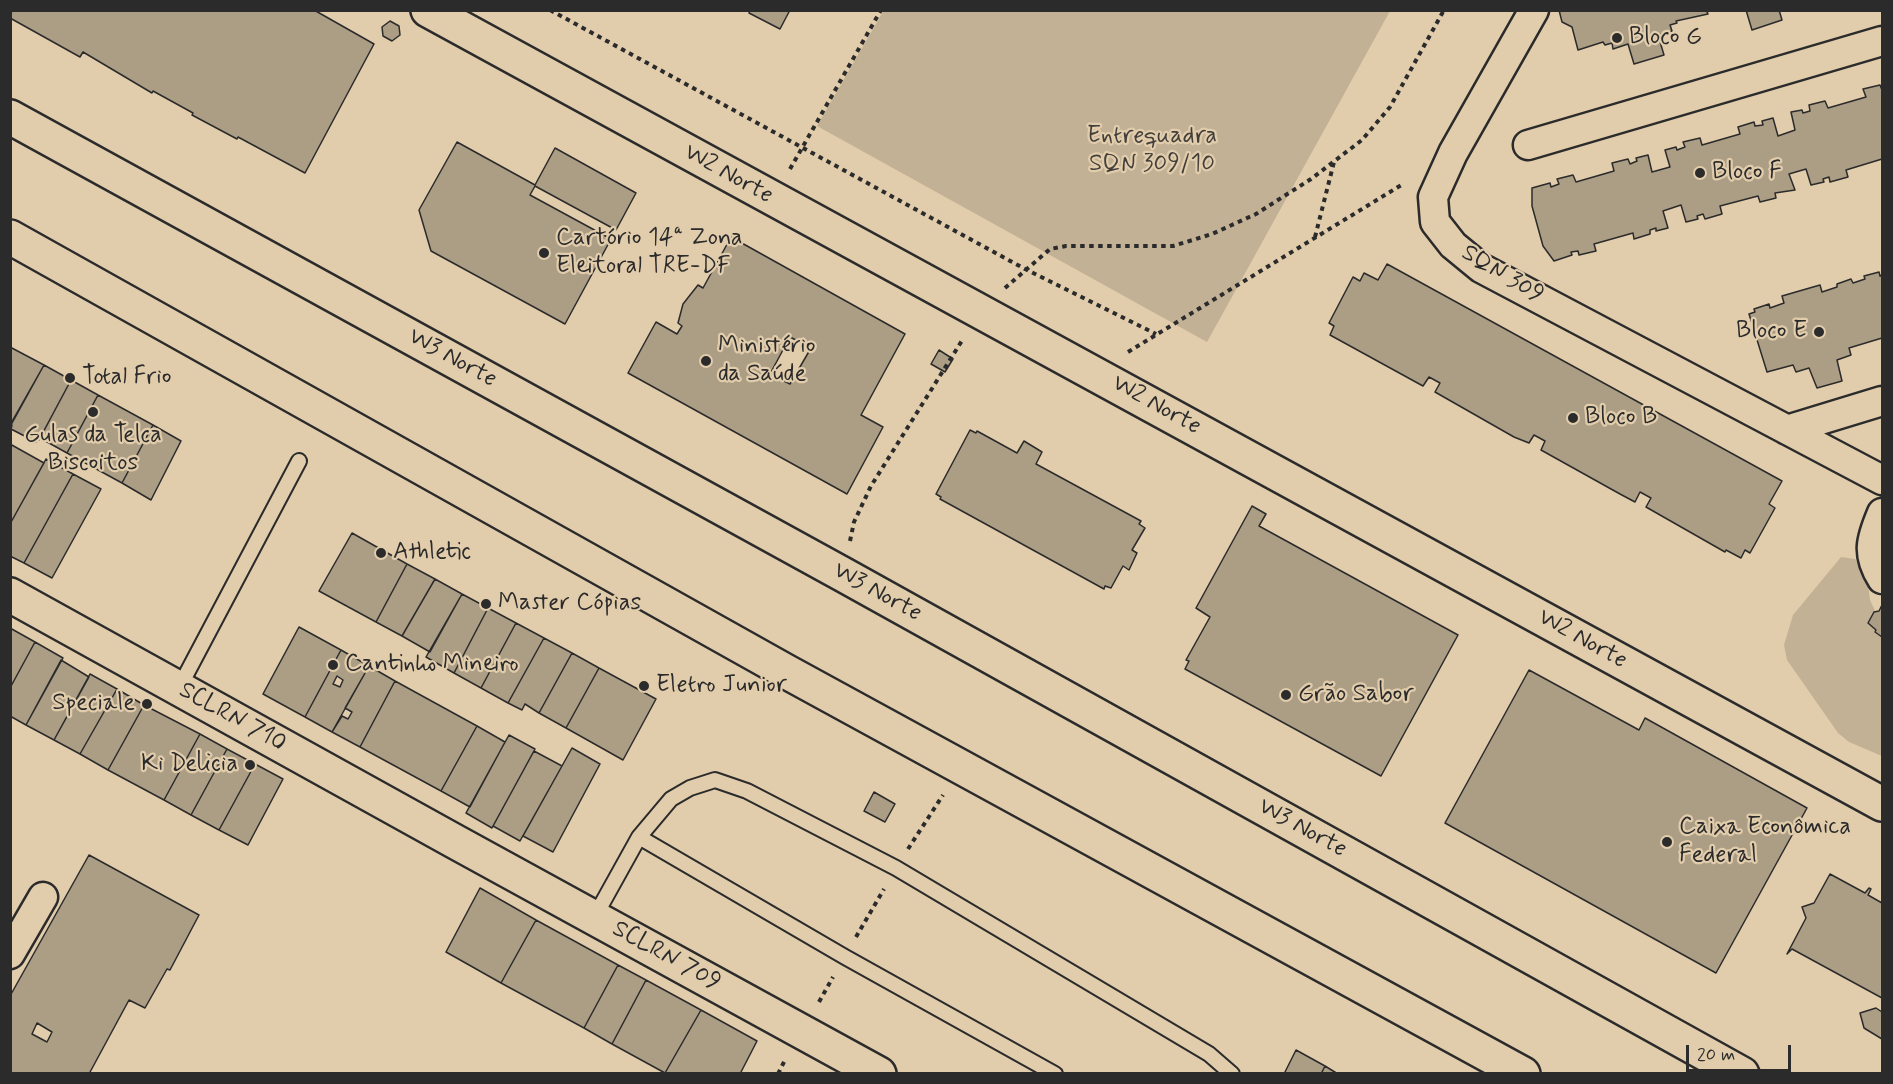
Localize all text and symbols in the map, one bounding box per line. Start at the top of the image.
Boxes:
place label: Bloco G [1629,24,1702,52]
marker: Bloco G [1610,31,1624,45]
park label: Entrequadra SQN 309/10 [1087,123,1217,179]
street label: W2 Norte [678,139,778,211]
place label: Bloco F [1712,159,1782,187]
marker: Bloco F [1693,166,1707,180]
place label: Cartório 14ª Zona Eleitoral TRE-DF [556,225,742,281]
street label: SQN 309 [1456,239,1548,311]
marker: Cartório 14ª Zona Eleitoral TRE-DF [537,246,551,260]
place label: Bloco E [1736,318,1807,346]
street label: W3 Norte [403,323,501,395]
marker: Bloco E [1812,325,1826,339]
place label: Ministério da Saúde [718,333,815,389]
marker: Ministério da Saúde [699,354,713,368]
place label: Total Frio [82,364,171,392]
street label: W2 Norte [1106,370,1206,442]
marker: Total Frio [63,371,77,385]
place label: Bloco B [1585,404,1657,432]
marker: Gulas da Telca Biscoitos [86,405,100,419]
marker: Bloco B [1566,411,1580,425]
place label: Gulas da Telca Biscoitos [24,422,162,478]
place label: Athletic [393,539,471,567]
marker: Athletic [374,546,388,560]
street label: W3 Norte [828,557,926,629]
place label: Master Cópias [498,590,641,618]
marker: Master Cópias [479,597,493,611]
street label: W2 Norte [1532,604,1632,676]
place label: Cantinho Mineiro [345,651,519,679]
marker: Cantinho Mineiro [326,658,340,672]
place label: Eletro Junior [656,672,787,700]
street label: SCLRN 710 [173,677,291,759]
marker: Eletro Junior [637,679,651,693]
place label: Grão Sabor [1298,681,1414,709]
marker: Grão Sabor [1279,688,1293,702]
place label: Speciale [52,690,135,718]
marker: Speciale [140,697,154,711]
place label: Ki Delicia [141,751,238,779]
marker: Ki Delicia [243,758,257,772]
street label: W3 Norte [1253,793,1351,865]
place label: Caixa Econômica Federal [1679,814,1851,870]
marker: Caixa Econômica Federal [1660,835,1674,849]
street label: SCLRN 709 [607,915,725,999]
scale bar [1689,1033,1794,1071]
text: 20 m [1697,1043,1735,1067]

